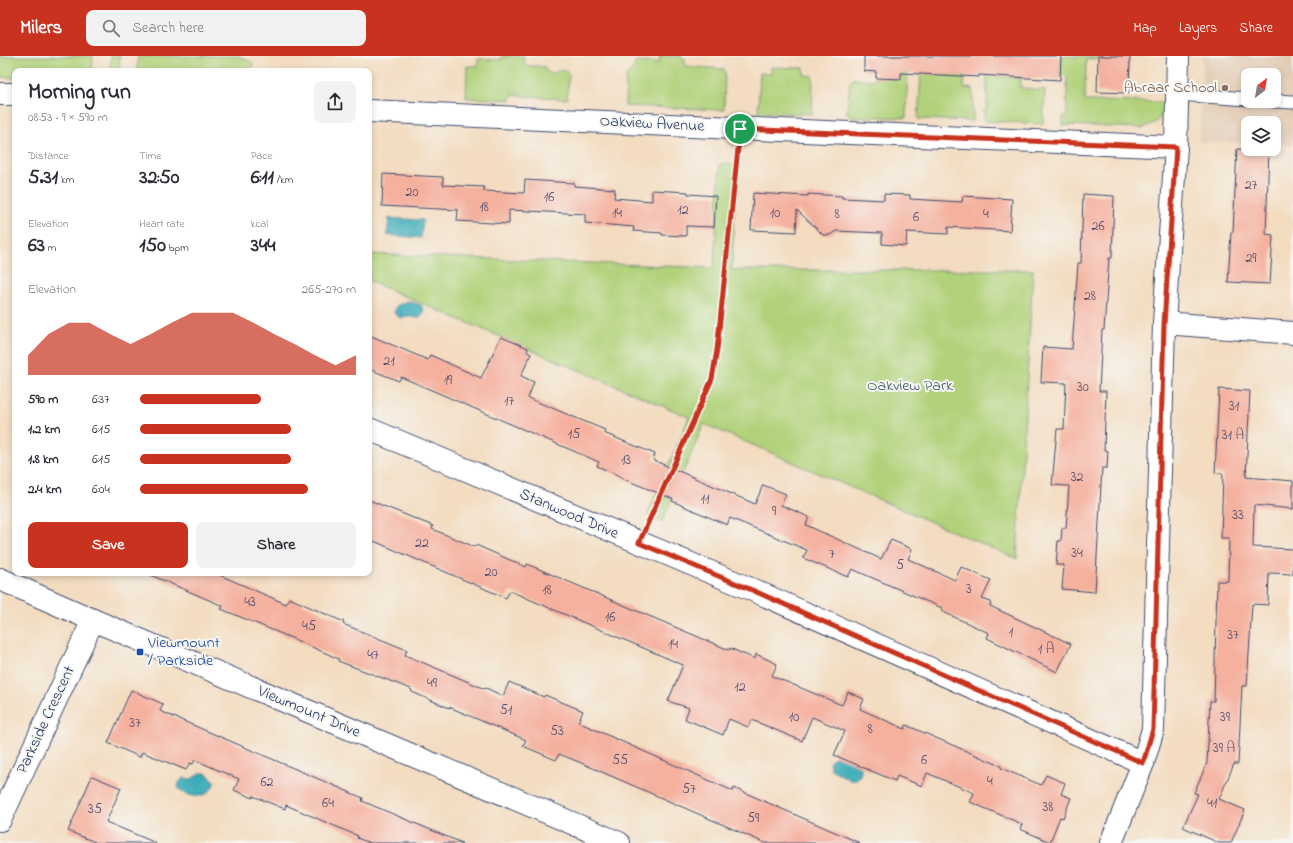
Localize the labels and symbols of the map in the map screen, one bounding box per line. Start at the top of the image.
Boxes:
north arrow [1241,68,1281,108]
place label: Abraar School [1124,76,1217,100]
marker: Abraar School [1220,83,1230,93]
street label: Oakview Avenue [599,109,706,139]
pin [723,112,757,146]
house number: 27 [1245,175,1258,196]
house number: 20 [405,182,419,203]
house number: 16 [544,187,554,208]
house number: 18 [479,197,489,218]
house number: 12 [677,200,689,221]
house number: 14 [612,203,622,224]
house number: 10 [770,203,780,224]
house number: 8 [834,204,840,225]
house number: 4 [983,204,989,225]
house number: 6 [913,207,919,228]
house number: 26 [1091,216,1105,237]
house number: 29 [1245,248,1257,269]
house number: 28 [1084,286,1096,307]
house number: 21 [383,351,395,372]
house number: 19 [444,370,453,391]
park label: Oakview Park [867,374,954,398]
house number: 30 [1077,377,1089,398]
house number: 17 [504,391,514,412]
house number: 31 [1229,396,1240,417]
house number: 15 [568,424,580,445]
house number: 31 A [1222,425,1244,446]
house number: 13 [621,450,631,471]
house number: 32 [1071,467,1083,488]
street label: Stanwood Drive [516,482,623,546]
house number: 11 [701,489,710,510]
house number: 9 [772,501,777,522]
house number: 33 [1232,505,1244,526]
house number: 22 [415,533,429,554]
house number: 34 [1071,543,1083,564]
house number: 7 [829,544,835,565]
house number: 5 [896,555,904,576]
house number: 20 [484,562,498,583]
house number: 3 [966,579,972,600]
house number: 18 [542,580,552,601]
house number: 43 [244,592,256,613]
house number: 16 [605,607,615,628]
house number: 45 [302,616,316,637]
house number: 1 [1009,622,1014,643]
house number: 37 [1227,625,1239,646]
place label: Viewmount / Parkside [147,631,221,673]
house number: 14 [668,634,678,655]
house number: 1 A [1038,639,1054,660]
house number: 47 [367,645,379,666]
marker: Viewmount / Parkside [135,647,145,657]
street label: Parkside Crescent [10,661,82,778]
house number: 49 [427,673,438,694]
house number: 12 [734,677,746,698]
street label: Viewmount Drive [253,679,365,745]
house number: 51 [500,700,513,721]
house number: 10 [789,707,799,728]
house number: 39 [1220,707,1231,728]
house number: 37 [129,713,141,734]
house number: 8 [867,719,873,740]
house number: 53 [550,721,564,742]
house number: 39 A [1213,738,1235,759]
house number: 55 [612,750,628,771]
house number: 6 [921,750,927,771]
house number: 4 [987,771,993,792]
house number: 62 [260,772,274,793]
house number: 57 [682,779,696,800]
house number: 64 [322,793,334,814]
house number: 41 [1207,793,1218,814]
house number: 38 [1042,797,1054,818]
house number: 35 [88,799,102,820]
house number: 59 [747,808,760,829]

